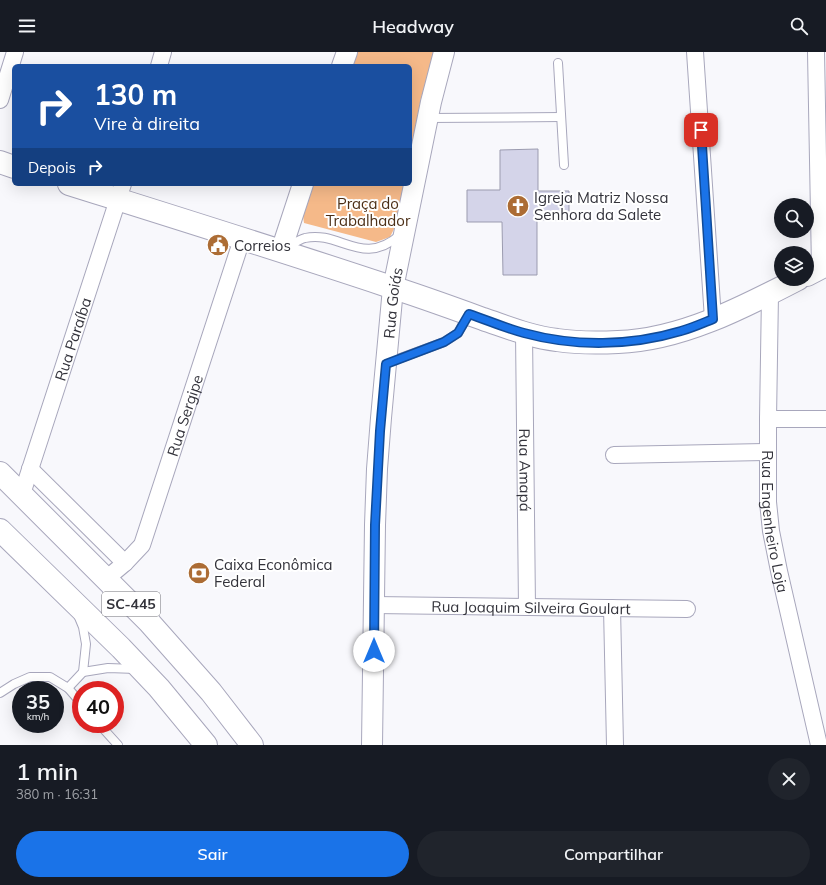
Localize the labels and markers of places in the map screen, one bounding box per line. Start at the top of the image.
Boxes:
pin [684,113,718,147]
place label: Igreja Matriz Nossa Senhora da Salete [534,188,668,224]
church icon: Igreja Matriz Nossa Senhora da Salete [505,193,531,219]
public building icon: Correios [205,232,231,258]
place label: Correios [234,236,291,255]
place label: Caixa Econômica Federal [214,555,333,591]
bank icon: Caixa Econômica Federal [186,560,212,586]

